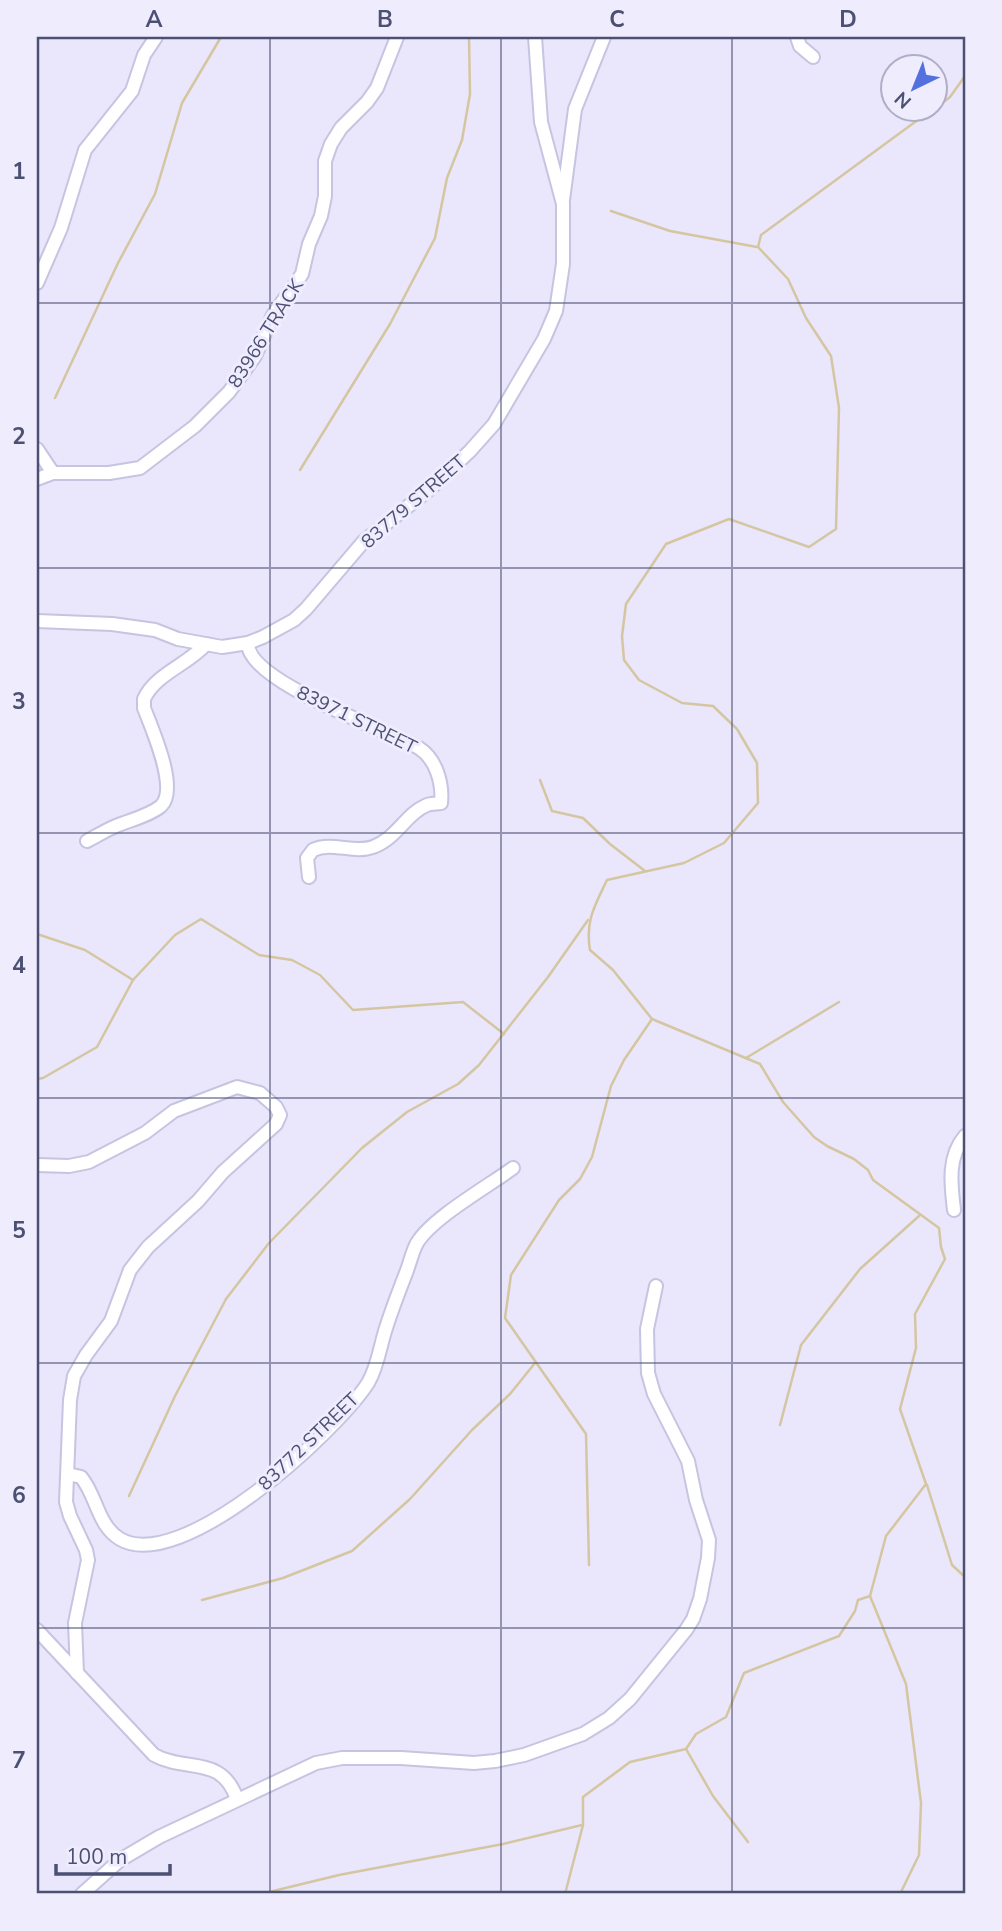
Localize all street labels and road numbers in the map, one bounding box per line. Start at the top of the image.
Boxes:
street label: 83966 TRACK [222,273,310,393]
street label: 83779 STREET [356,449,472,554]
street label: 83971 STREET [292,680,422,760]
street label: 83772 STREET [253,1387,365,1496]

